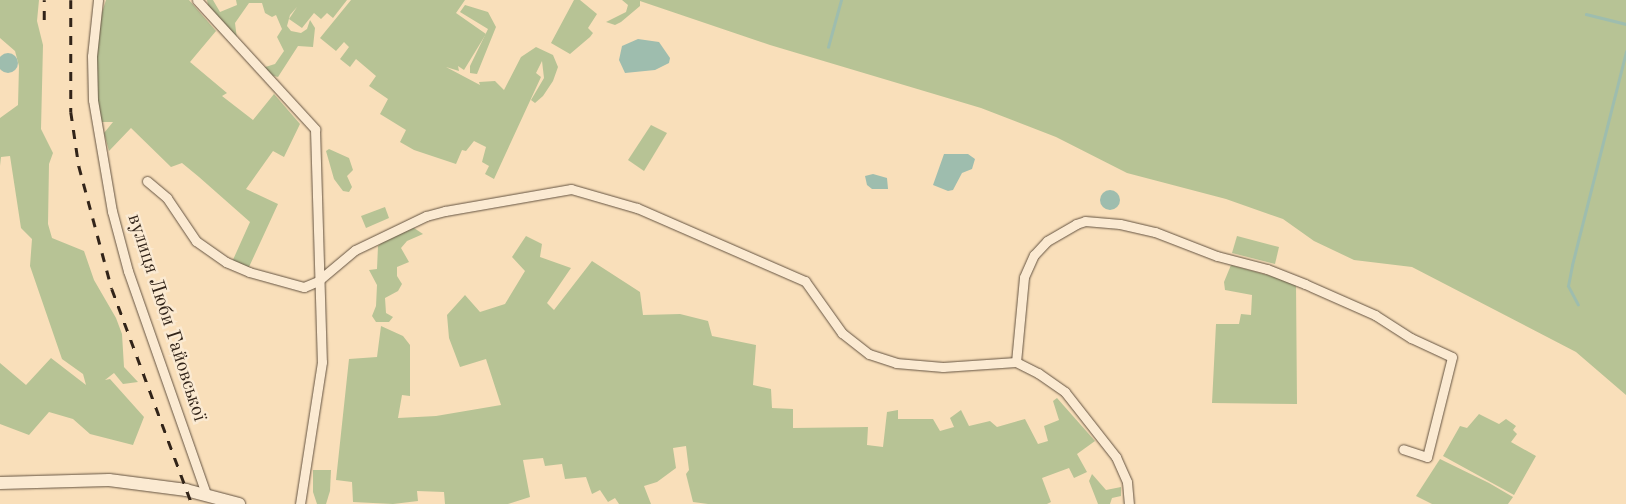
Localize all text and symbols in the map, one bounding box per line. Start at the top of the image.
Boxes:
street label: вулиця Люби Гайовської [121,211,211,425]

